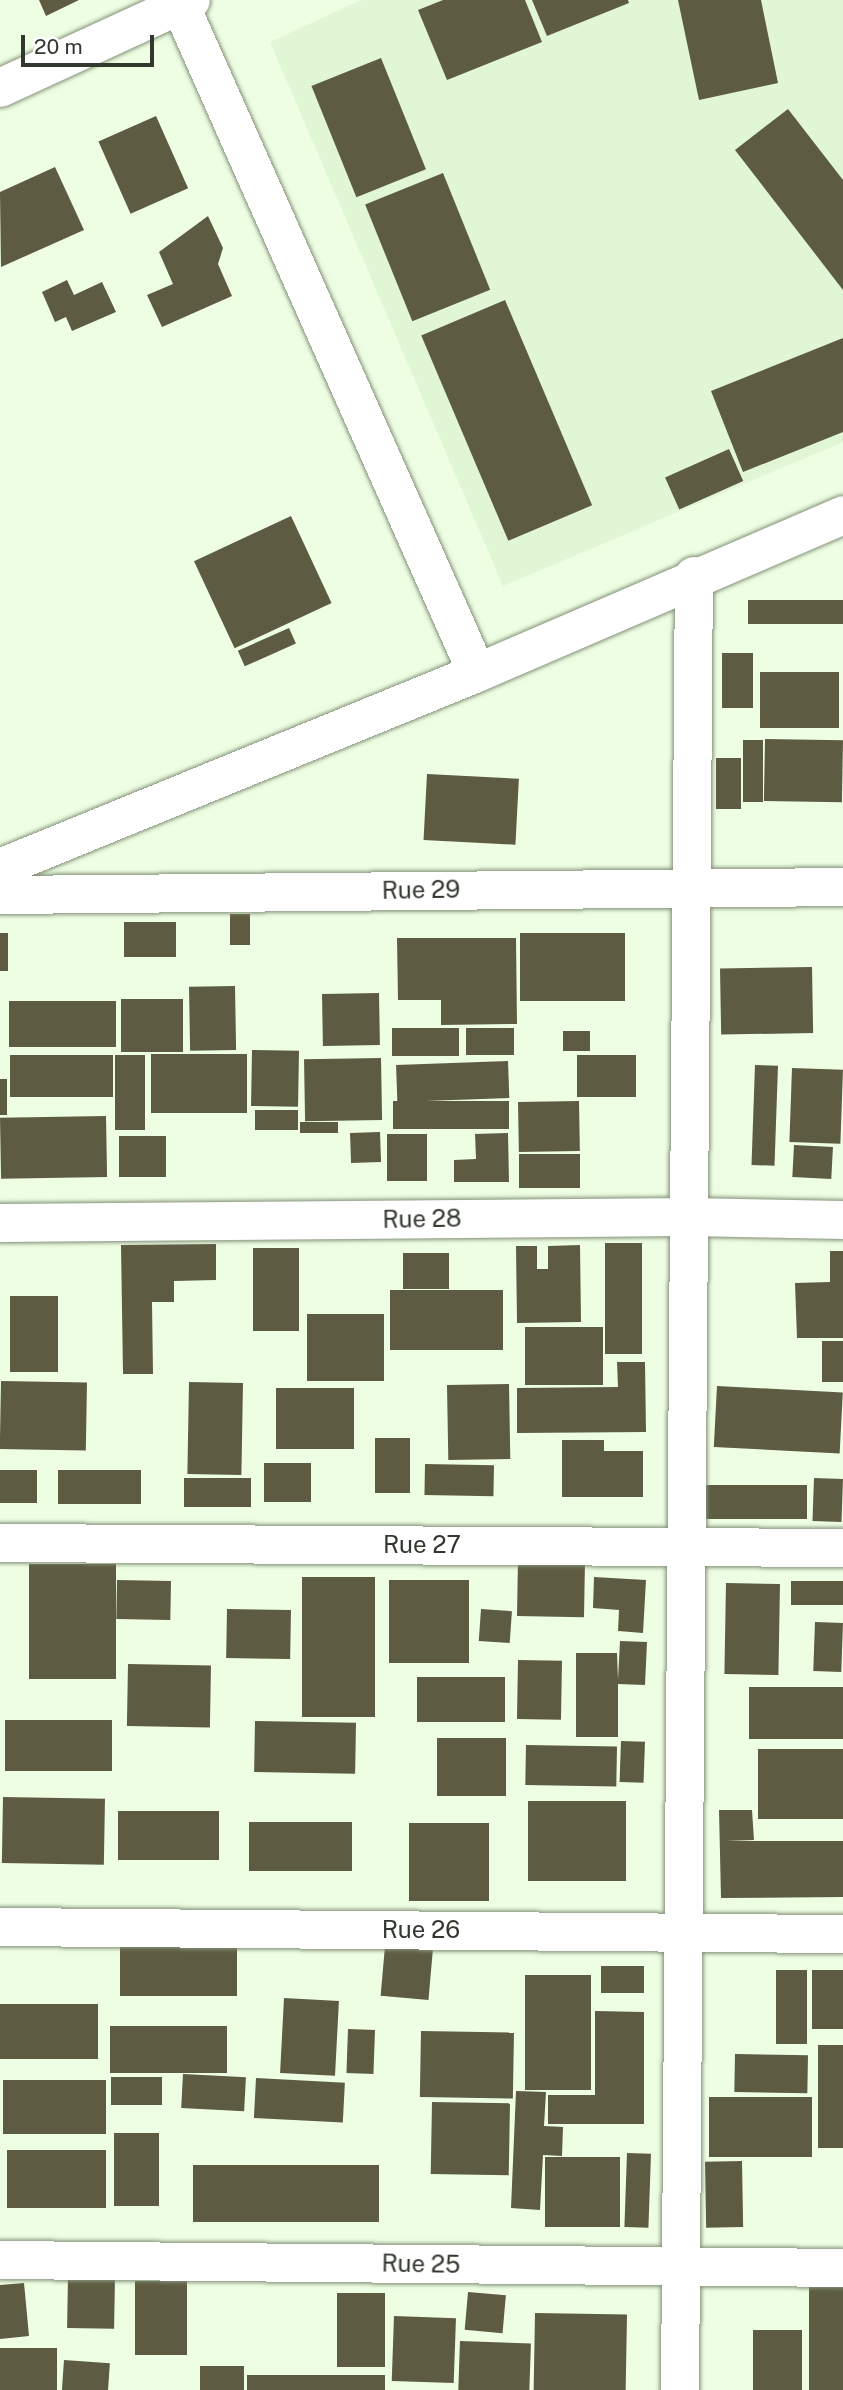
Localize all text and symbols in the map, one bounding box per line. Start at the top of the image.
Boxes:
scale bar [24,21,158,65]
text: 20 m [34,34,83,59]
street label: Rue 29 [381,875,461,905]
street label: Rue 28 [382,1204,462,1234]
street label: Rue 27 [383,1531,461,1559]
street label: Rue 26 [382,1916,460,1944]
street label: Rue 25 [381,2249,461,2279]

